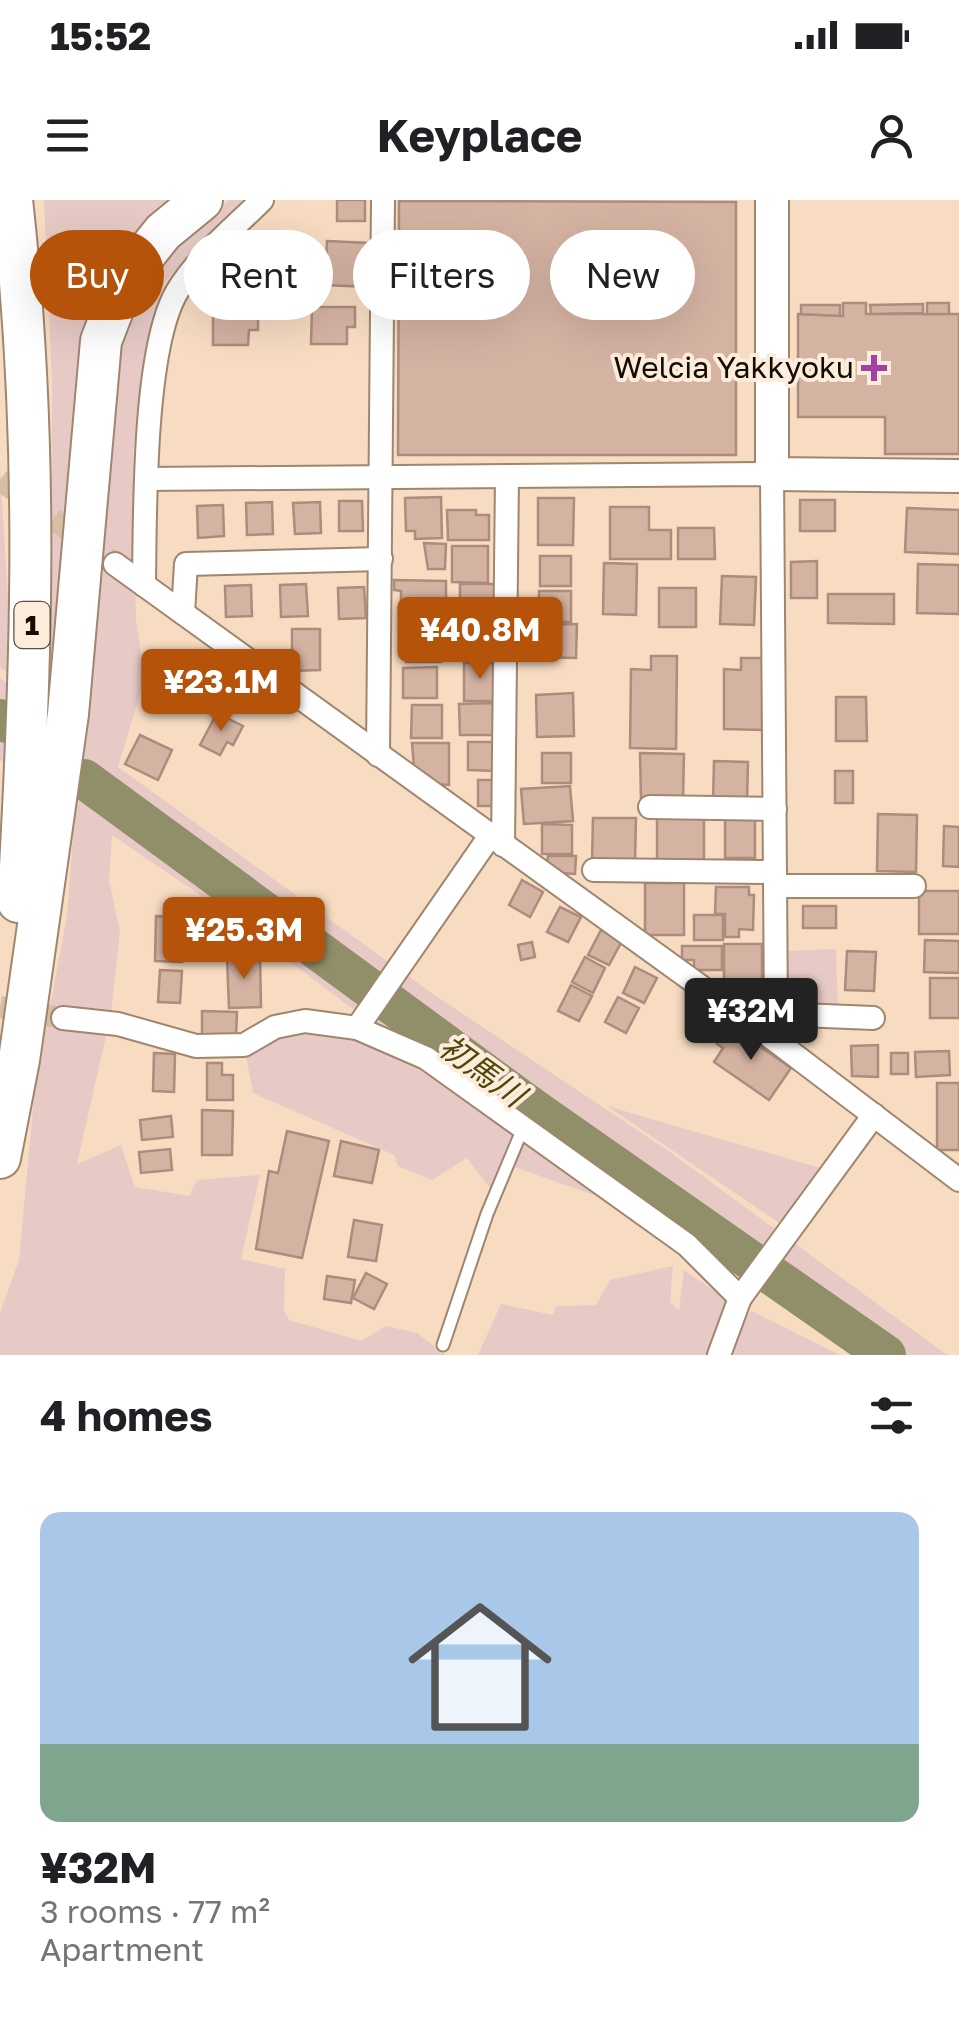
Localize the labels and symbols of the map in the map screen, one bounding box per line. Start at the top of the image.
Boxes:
place label: Welcia Yakkyoku [614,349,854,385]
marker: Welcia Yakkyoku [863,357,885,379]
pin: ¥40.8M [399,597,561,682]
road number: 1 [15,602,50,648]
pin: ¥23.1M [140,649,302,734]
pin: ¥25.3M [163,897,325,982]
pin: ¥32M [692,978,810,1063]
water label: 初馬川 [433,1027,535,1116]

